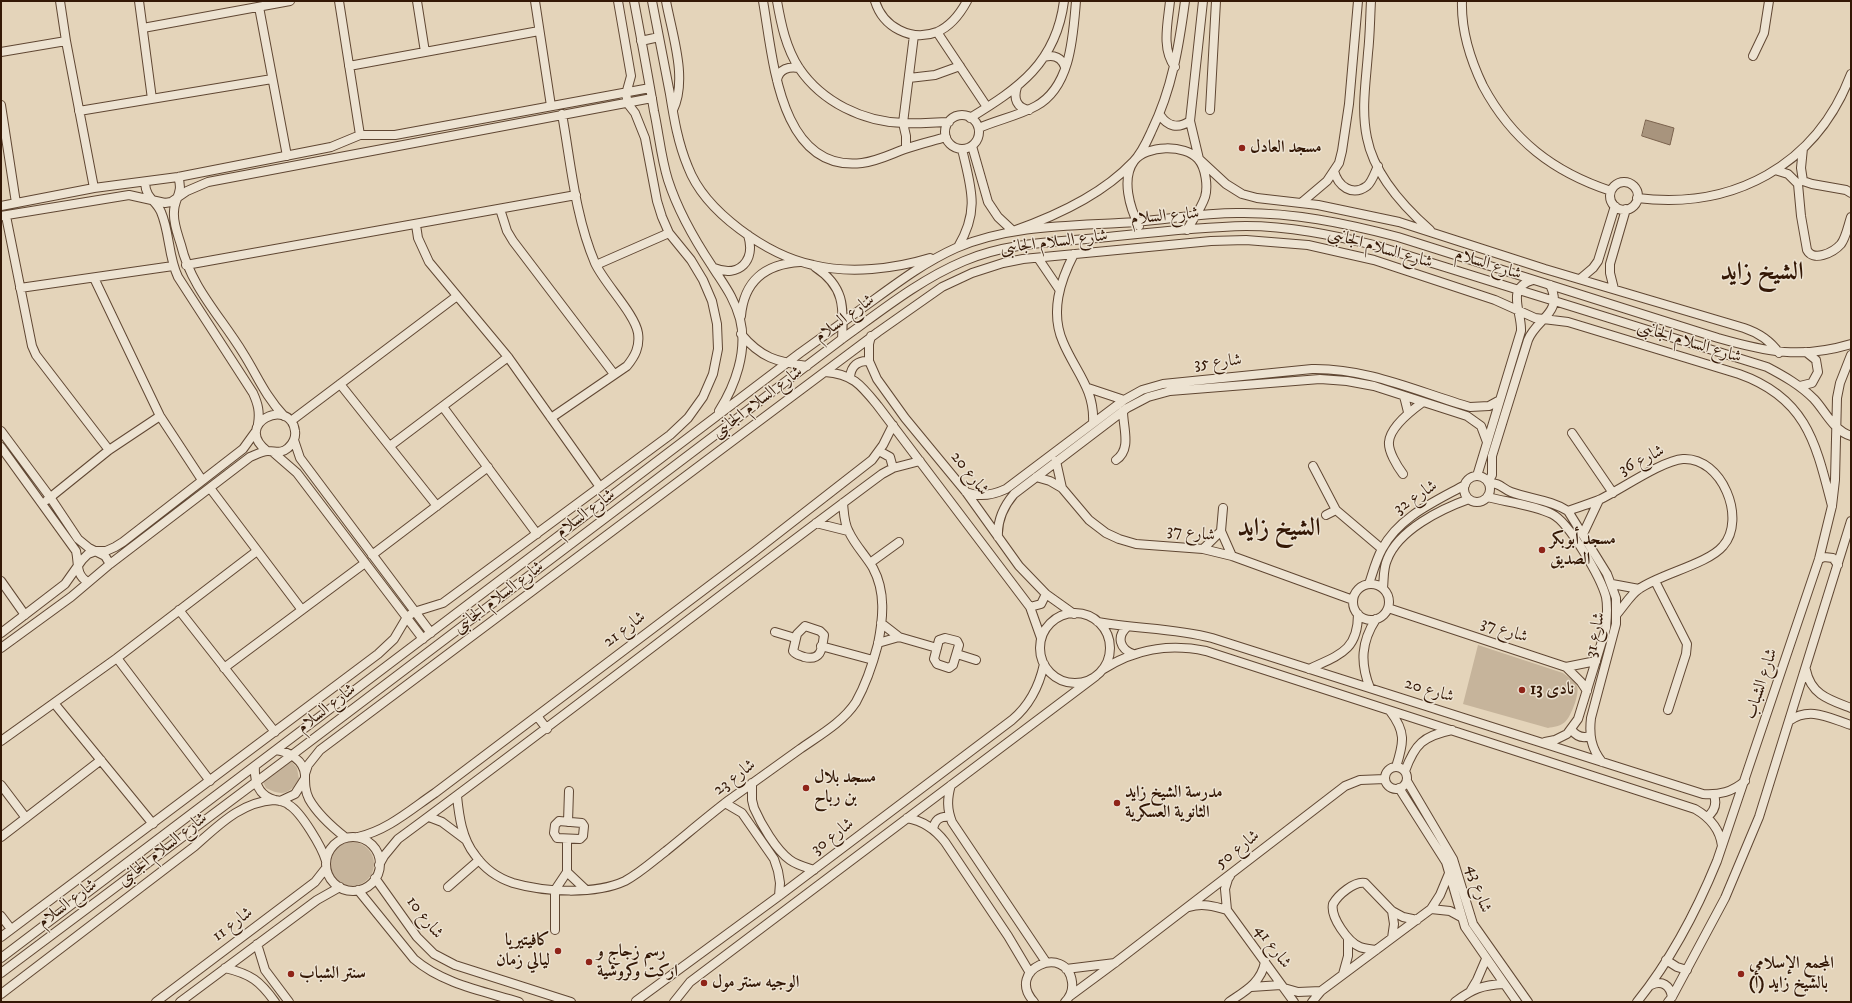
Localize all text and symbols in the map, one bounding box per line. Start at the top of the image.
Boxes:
place label: مسجد العادل [1250,138,1322,158]
marker: مسجد العادل [1237,143,1247,153]
street label: شارع السلام [1130,204,1200,230]
street label: شارع السلام الجانبى [1325,224,1435,274]
street label: شارع السلام الجانبى [999,226,1109,260]
street label: شارع السلام [1452,245,1524,285]
district label: الشيخ زايد [1720,259,1804,289]
street label: شارع السلام [811,290,879,348]
street label: شارع السلام الجانبى [1634,317,1744,369]
street label: شارع 35 [1193,351,1243,375]
street label: شارع السلام الجانبى [709,362,807,444]
street label: شارع 36 [1616,441,1668,481]
street label: شارع 20 [945,448,993,500]
street label: شارع 32 [1390,476,1442,520]
street label: شارع السلام [552,485,620,543]
district label: الشيخ زايد [1237,515,1321,545]
street label: شارع 37 [1166,521,1216,547]
place label: مسجد أبوبكر الصديق [1550,530,1616,570]
marker: مسجد أبوبكر الصديق [1537,545,1547,555]
street label: شارع السلام الجانبى [450,557,548,639]
street label: شارع 21 [600,607,650,653]
street label: شارع 31 [1581,611,1611,659]
street label: شارع 37 [1478,613,1530,649]
street label: شارع الشباب [1741,646,1783,722]
street label: شارع 20 [1402,674,1456,708]
street label: شارع السلام [294,680,360,738]
place label: نادى 13 [1530,680,1574,700]
marker: نادى 13 [1517,685,1527,695]
street label: شارع 23 [710,755,760,801]
place label: مسجد بلال بن رباح [814,768,876,808]
marker: مسجد بلال بن رباح [801,783,811,793]
place label: مدرسة الشيخ زايد الثانوية العسكرية [1125,783,1223,823]
marker: مدرسة الشيخ زايد الثانوية العسكرية [1112,798,1122,808]
street label: شارع السلام الجانبى [114,809,212,891]
street label: شارع 30 [807,814,859,860]
street label: شارع 50 [1212,826,1264,874]
street label: شارع 43 [1461,862,1495,916]
street label: شارع السلام [34,875,102,933]
street label: شارع 10 [401,893,447,943]
street label: شارع 11 [209,903,257,947]
street label: شارع 41 [1249,921,1295,973]
place label: كافيتيريا ليالي زمان [496,931,550,971]
place label: رسم زجاج و اركت وكروشية [597,942,678,982]
marker: كافيتيريا ليالي زمان [553,946,563,956]
place label: المجمع الإسلامي (أ) بالشيخ زايد [1749,954,1834,994]
marker: رسم زجاج و اركت وكروشية [584,957,594,967]
place label: سنتر الشباب [299,964,366,984]
marker: سنتر الشباب [286,969,296,979]
marker: المجمع الإسلامي (أ) بالشيخ زايد [1736,969,1746,979]
place label: الوجيه سنتر مول [712,973,799,993]
marker: الوجيه سنتر مول [699,978,709,988]

